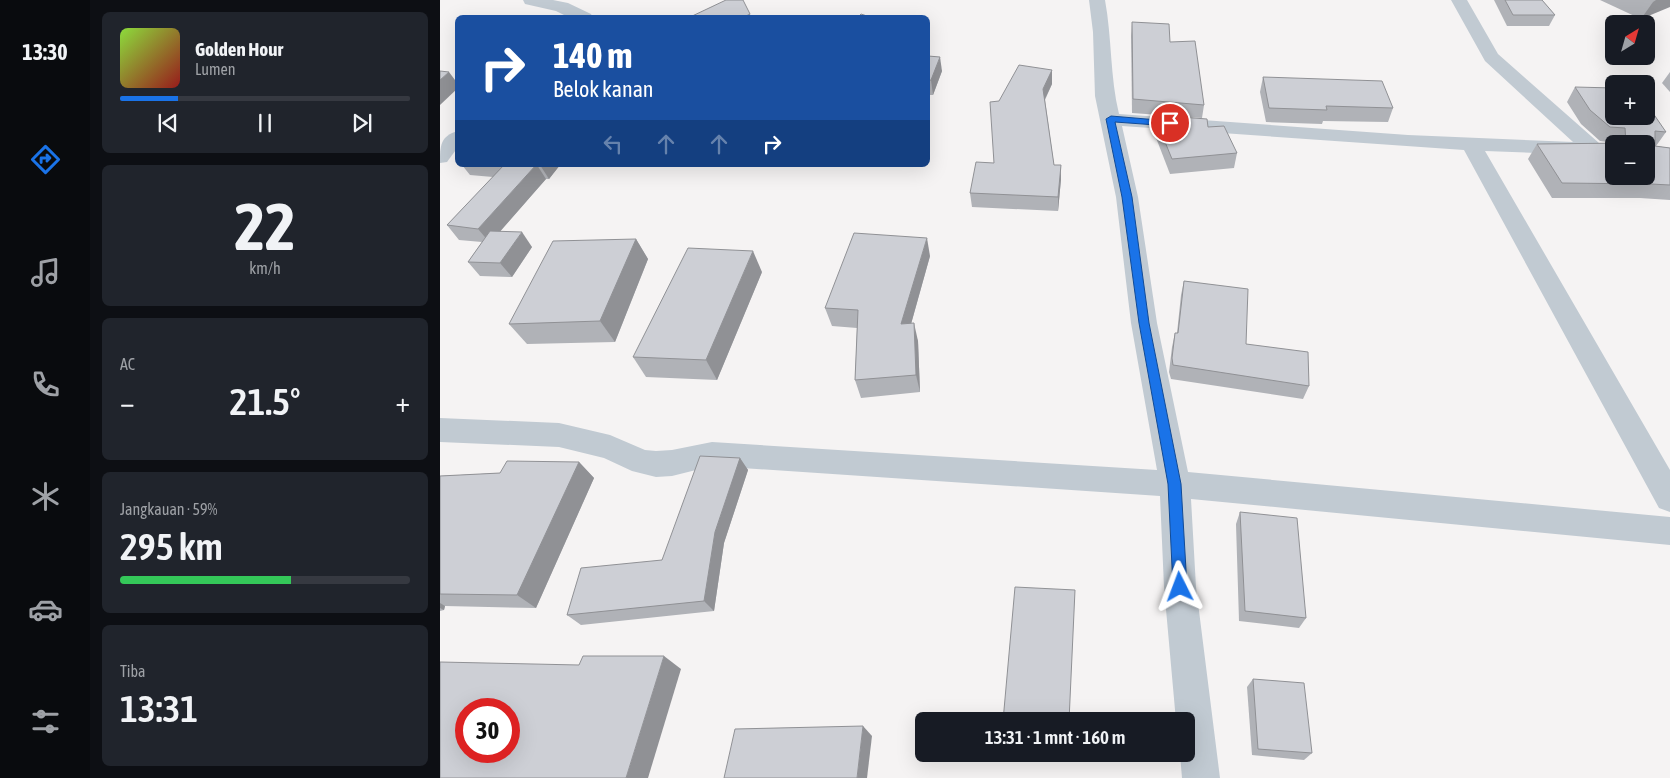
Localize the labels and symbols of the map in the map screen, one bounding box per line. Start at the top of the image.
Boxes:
north arrow [1605,15,1655,65]
pin [1149,102,1191,144]
position arrow [1153,560,1205,612]
speed limit sign: 30 [455,698,520,763]

